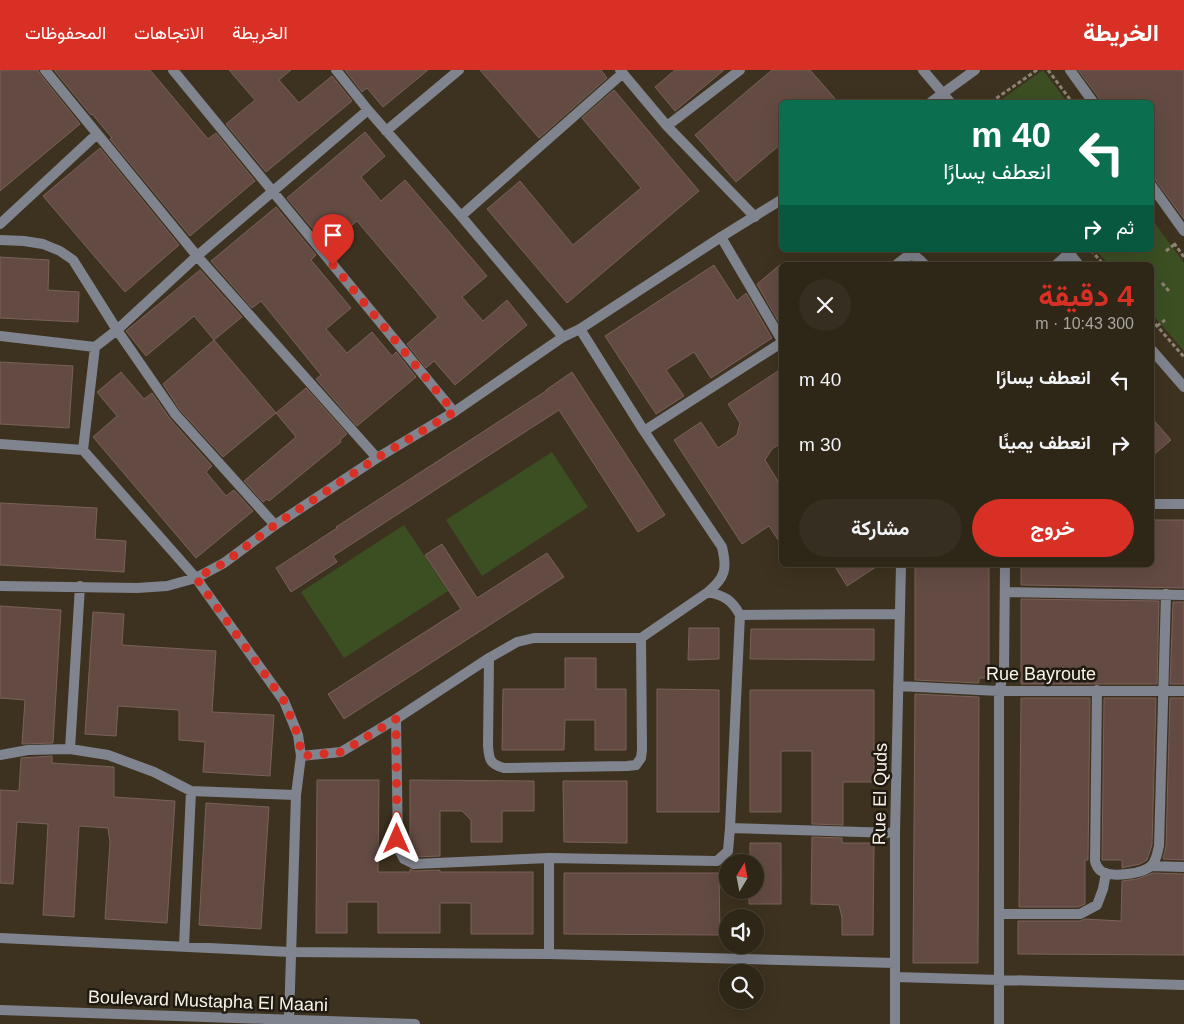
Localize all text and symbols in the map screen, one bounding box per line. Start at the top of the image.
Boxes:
text: الخريطة [1083,19,1159,46]
text: المحفوظات [25,23,106,43]
text: الاتجاهات [134,23,204,43]
text: الخريطة [232,23,288,43]
text: 40 m [971,115,1051,154]
icon: left [1069,120,1134,185]
text: انعطف يسارًا [943,159,1051,184]
pin [312,214,354,265]
icon: right [1078,215,1106,243]
text: ثم [1116,217,1134,238]
icon: arrive [319,221,347,249]
button: close [799,279,851,331]
text: 4 دقيقة [1038,279,1134,312]
text: 300 m · 10:43 [1035,315,1134,332]
icon: left [1106,366,1134,394]
text: انعطف يسارًا [996,367,1091,388]
text: 40 m [799,369,841,390]
icon: right [1106,431,1134,459]
text: انعطف يمينًا [998,432,1091,453]
text: 30 m [799,434,841,455]
button: مشاركة [799,499,962,557]
button: خروج [972,499,1134,557]
street label: Rue Bayroute [986,664,1096,684]
street label: Rue El Quds [869,743,891,845]
position arrow [370,812,422,864]
north arrow [719,854,764,899]
map controls [719,854,764,1009]
button: sound [719,909,764,954]
button: search [719,964,764,1009]
street label: Boulevard Mustapha El Maani [88,987,328,1015]

